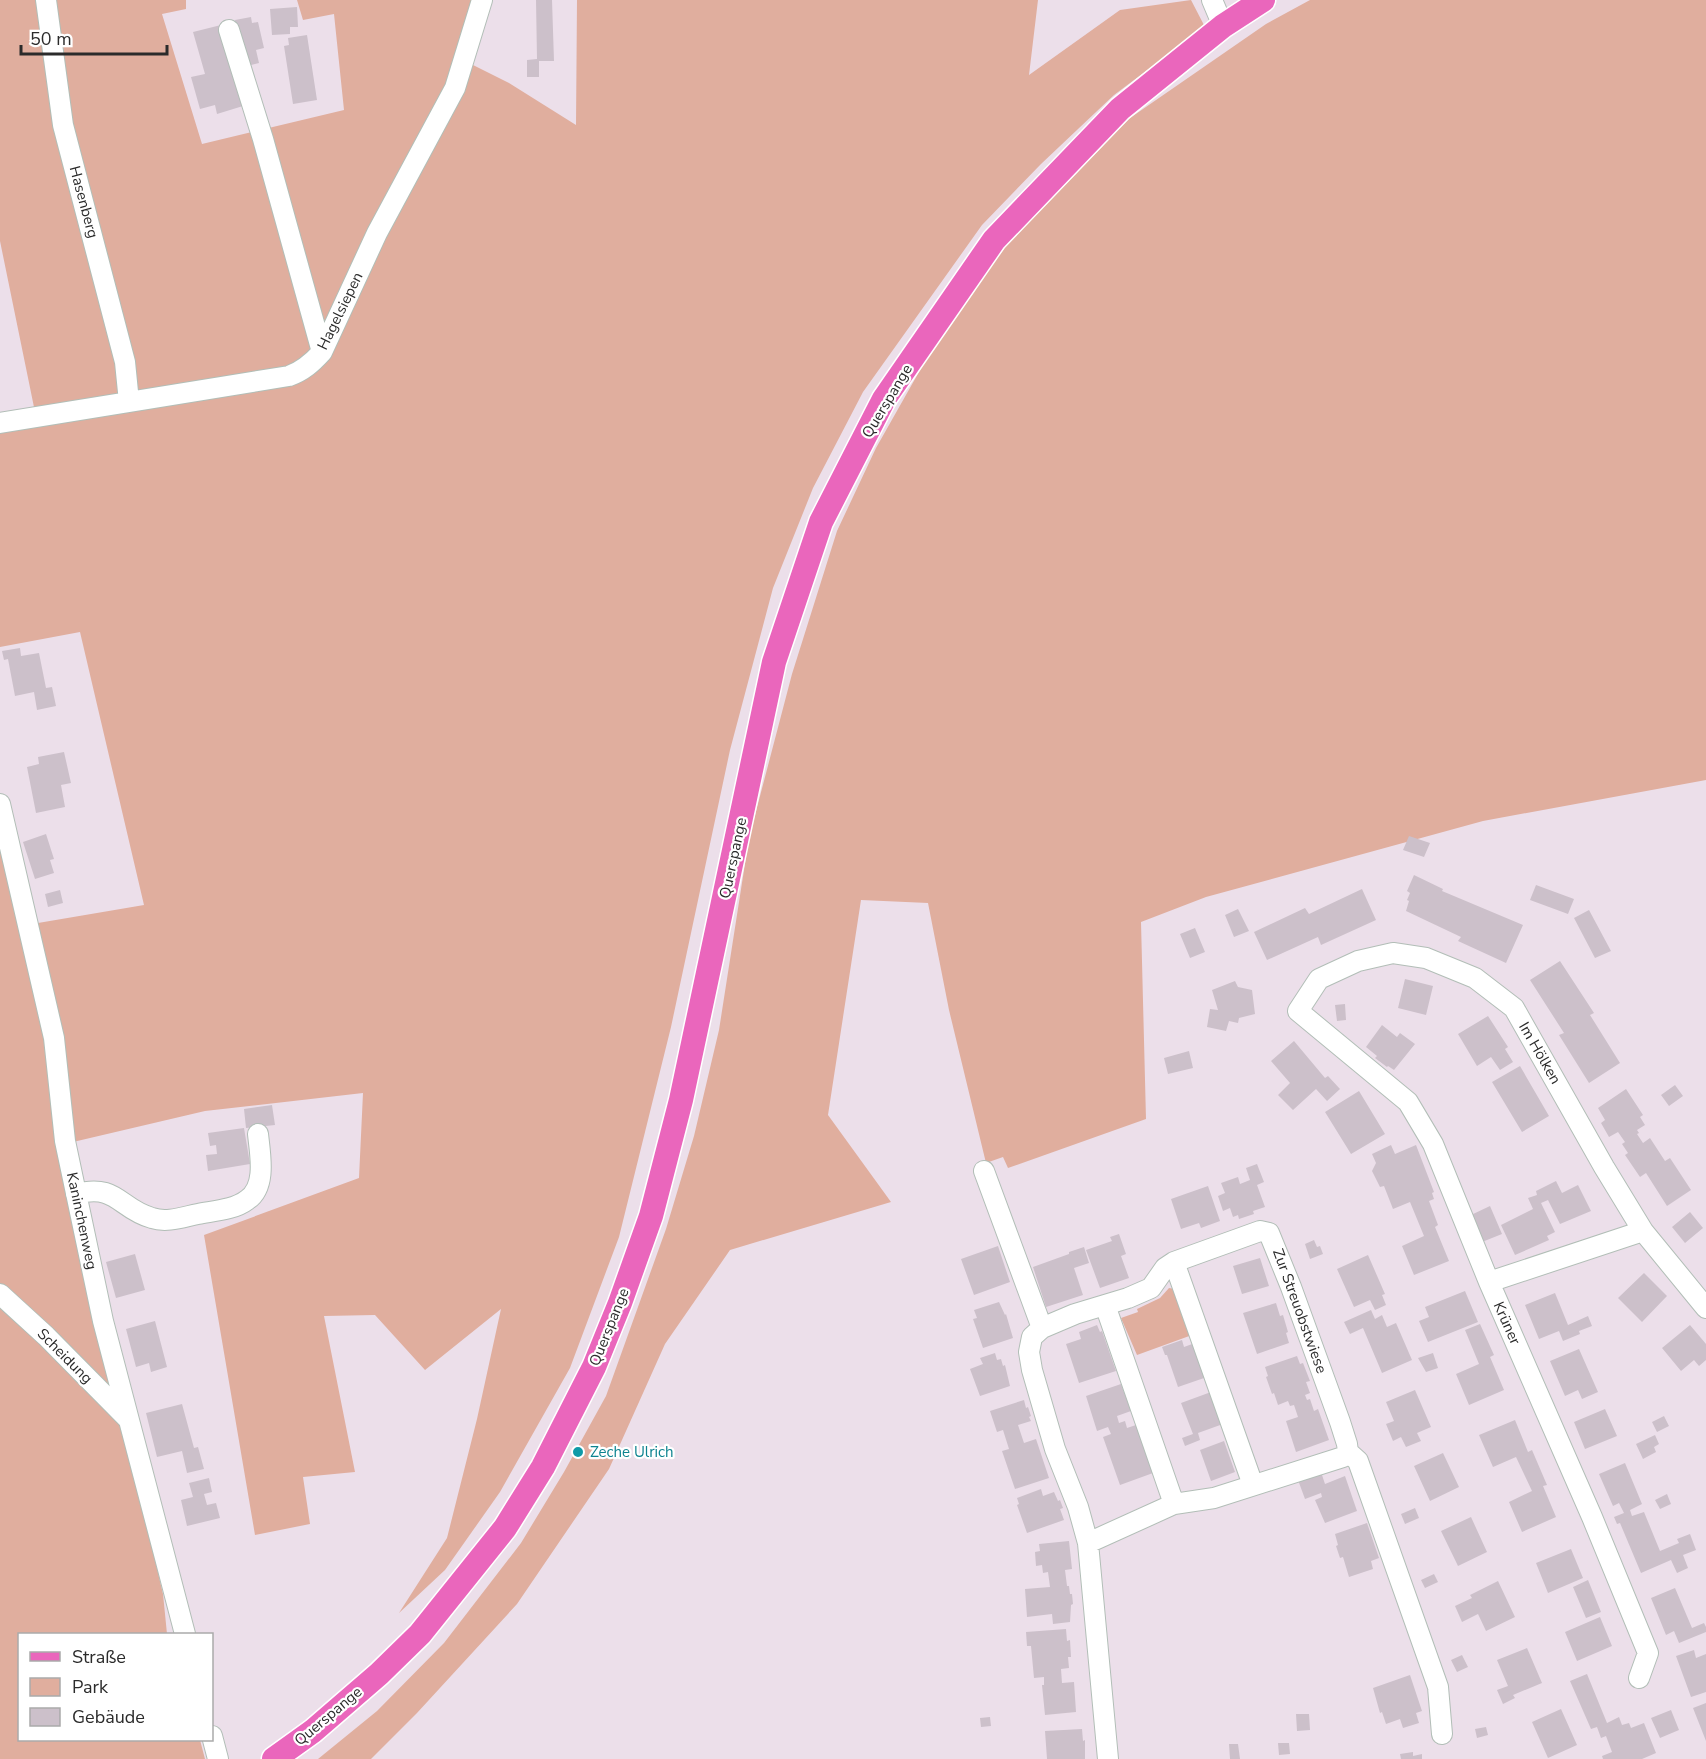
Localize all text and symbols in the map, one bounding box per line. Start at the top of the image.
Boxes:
scale bar [21,18,166,56]
text: 50 m [30,27,72,51]
street label: Hasenberg [65,164,103,240]
street label: Hagelsiepen [313,269,367,353]
street label: Querspange [857,361,917,441]
street label: Querspange [715,816,751,900]
street label: Im Hölken [1514,1018,1566,1088]
street label: Kaninchenweg [62,1170,102,1272]
street label: Zur Streuobstwiese [1268,1246,1332,1376]
street label: Querspange [584,1285,634,1369]
street label: Krüner [1489,1298,1526,1348]
street label: Scheidung [33,1324,97,1388]
place label: Zeche Ulrich [590,1442,674,1462]
marker: Zeche Ulrich [571,1445,585,1459]
legend [18,1633,213,1741]
text: Straße [72,1645,126,1669]
text: Park [72,1675,109,1699]
street label: Querspange [290,1682,366,1750]
text: Gebäude [72,1705,145,1729]

